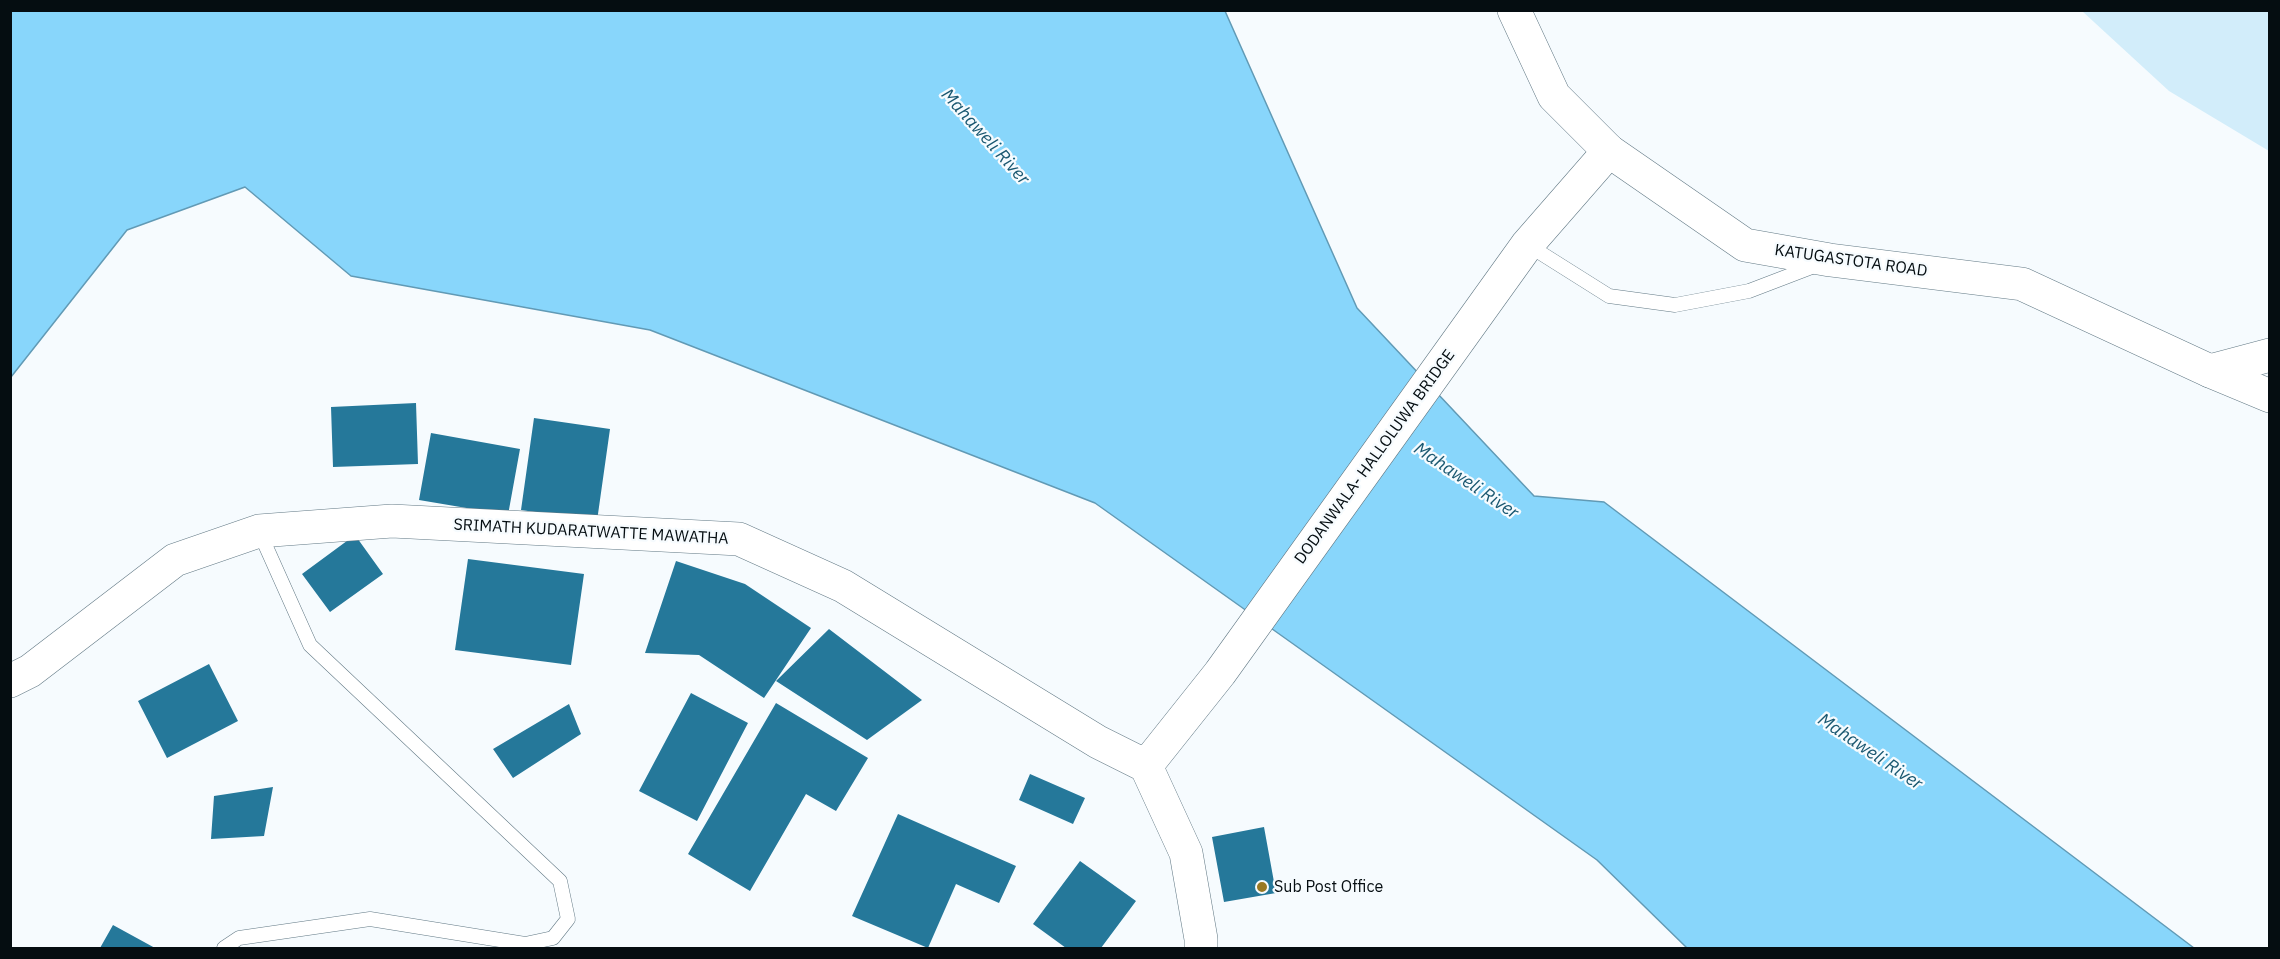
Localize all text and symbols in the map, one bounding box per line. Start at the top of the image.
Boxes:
water label: Mahaweli River [936,85,1034,189]
street label: KATUGASTOTA ROAD [1773,241,1929,281]
street label: DODANWALA- HALLOLUWA BRIDGE [1291,346,1459,568]
water label: Mahaweli River [1410,438,1522,524]
street label: SRIMATH KUDARATWATTE MAWATHA [453,515,729,549]
water label: Mahaweli River [1814,709,1926,795]
place label: Sub Post Office [1274,877,1383,897]
marker: Sub Post Office [1255,880,1269,894]

